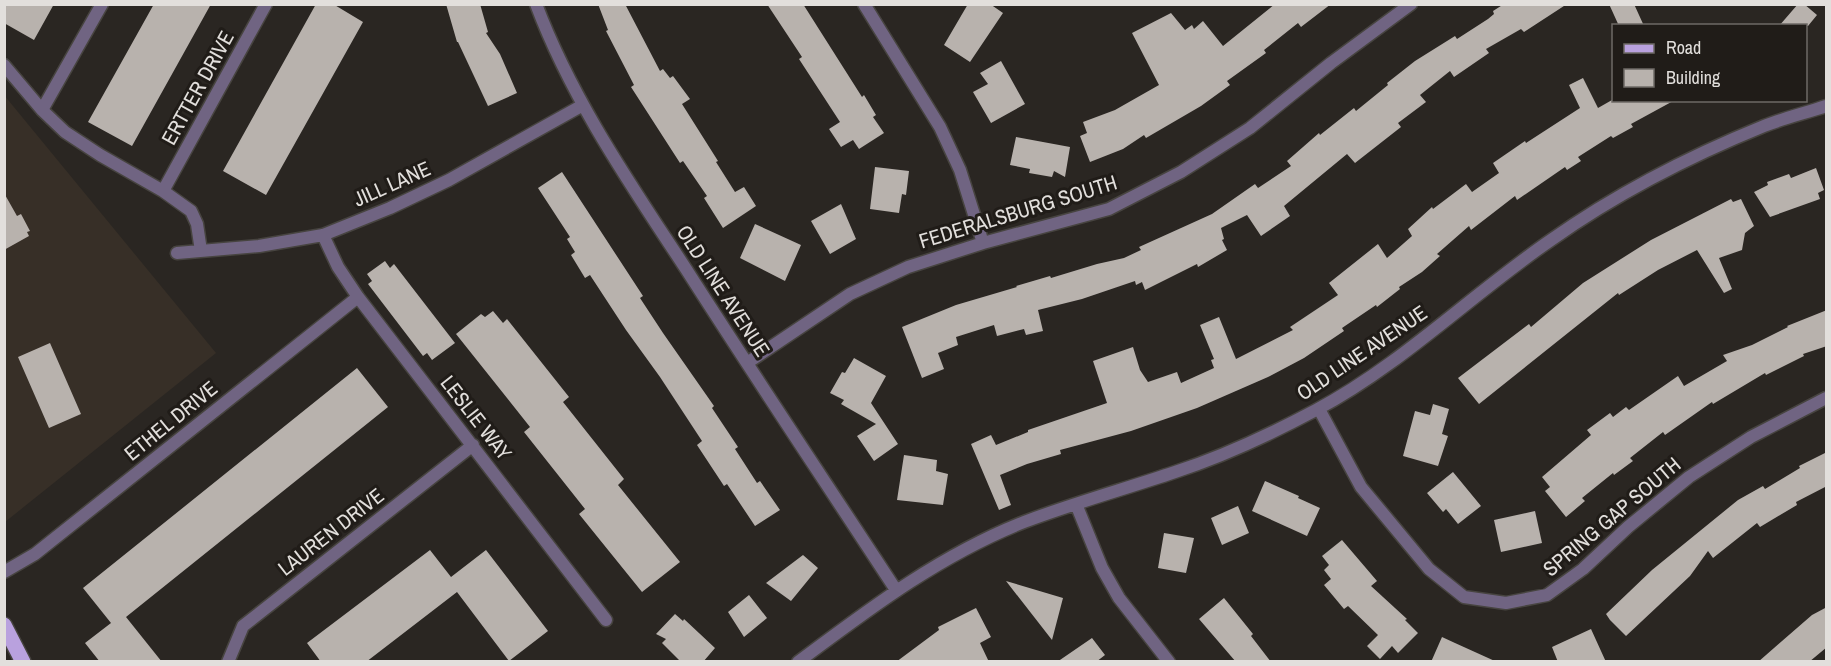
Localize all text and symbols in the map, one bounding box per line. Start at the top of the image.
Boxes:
legend [1612,24,1807,102]
street label: ERTTER DRIVE [154,26,241,150]
text: Road [1666,35,1701,60]
text: Building [1666,65,1721,90]
street label: JILL LANE [349,154,435,213]
street label: FEDERALSBURG SOUTH [915,168,1120,255]
street label: OLD LINE AVENUE [670,219,777,362]
street label: OLD LINE AVENUE [1291,298,1433,407]
street label: LESLIE WAY [434,369,519,467]
street label: ETHEL DRIVE [118,374,223,467]
street label: SPRING GAP SOUTH [1536,450,1687,583]
street label: LAUREN DRIVE [272,481,390,582]

